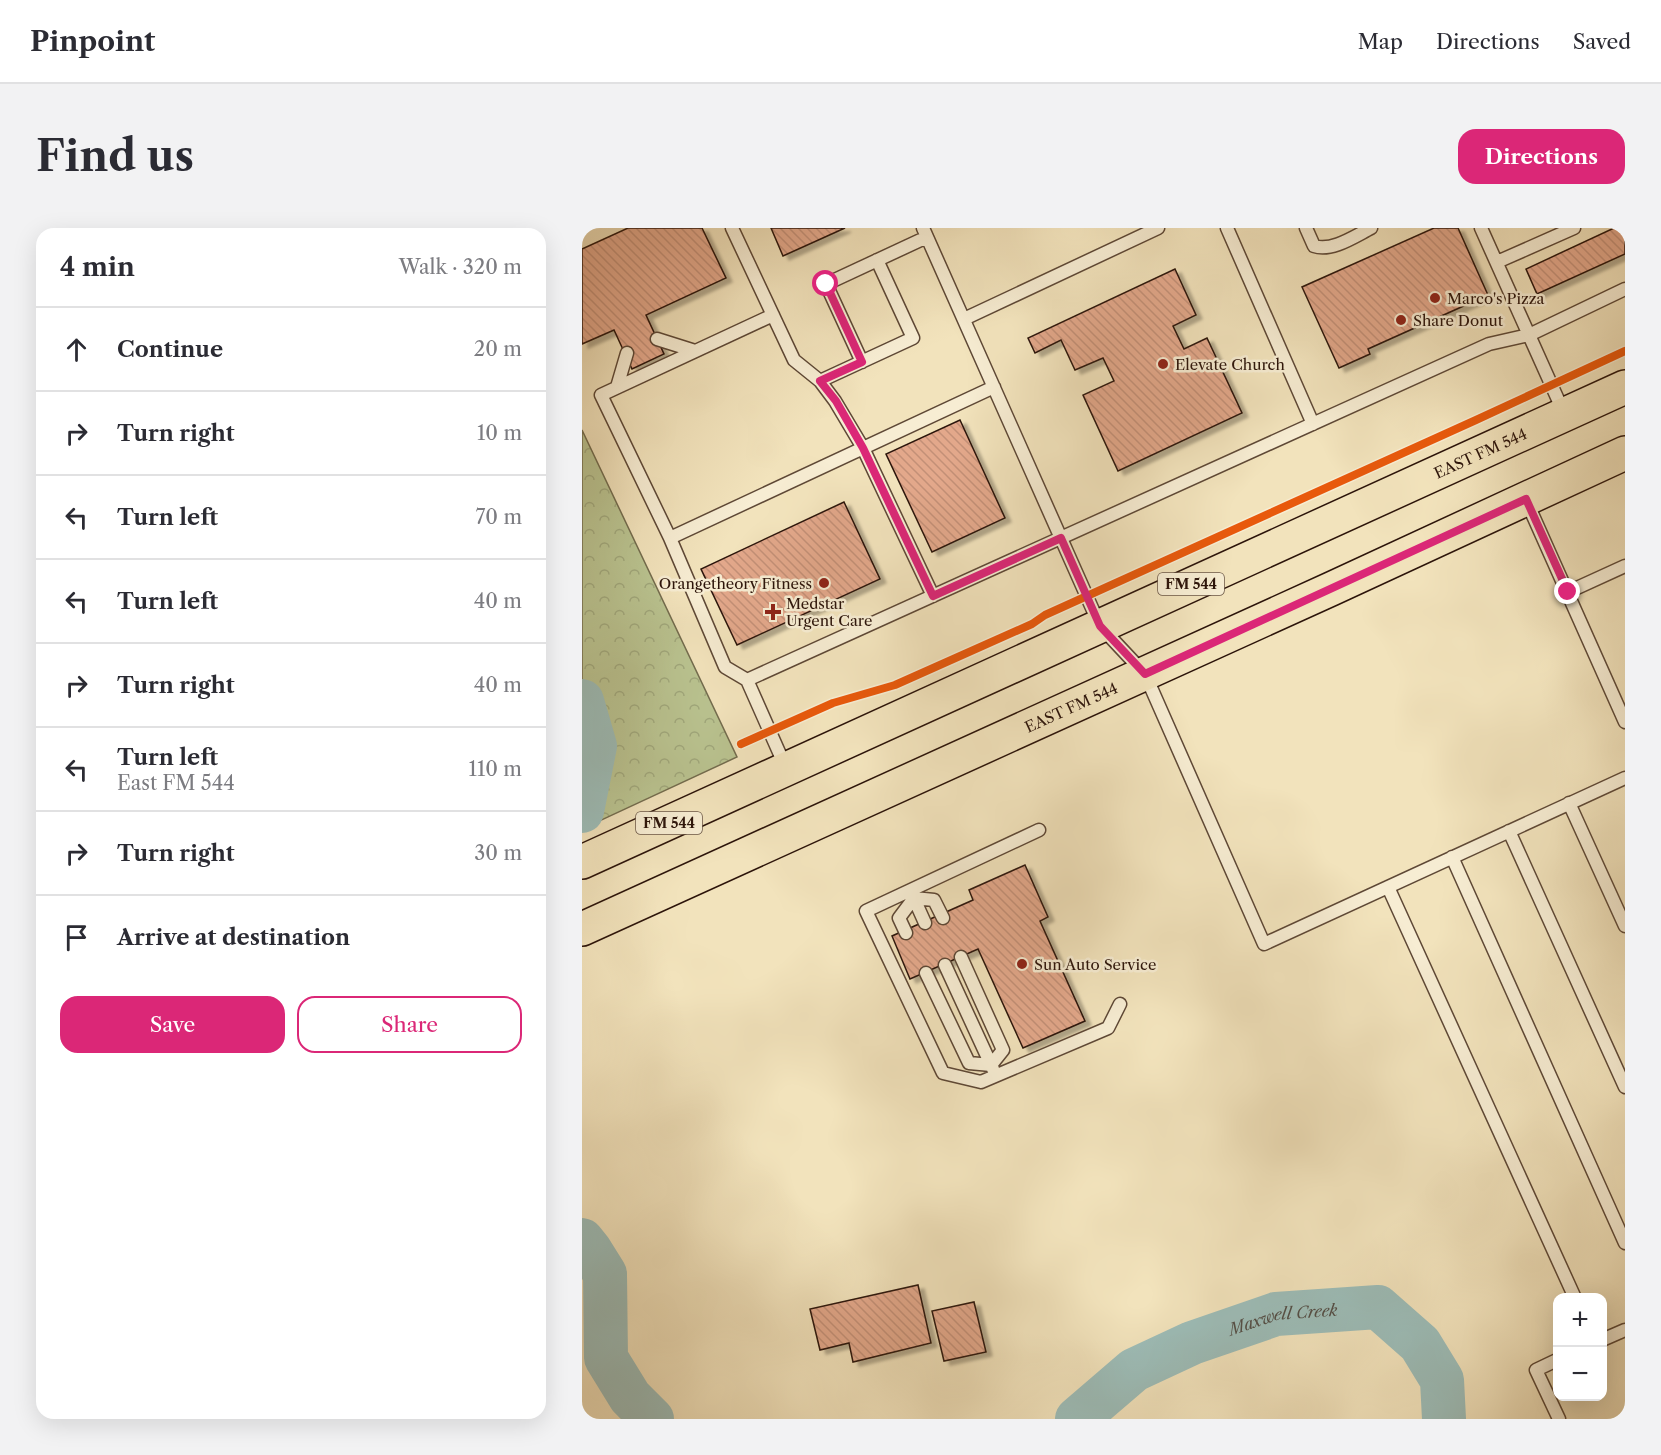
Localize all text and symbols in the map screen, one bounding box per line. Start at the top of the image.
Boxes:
text: Pinpoint [30,24,155,58]
text: Map [1358,29,1403,54]
text: Directions [1436,29,1540,54]
text: Saved [1573,29,1631,54]
button: Directions [1458,129,1625,184]
text: Find us [36,130,194,182]
text: 4 min [60,251,135,283]
text: Walk · 320 m [399,255,522,279]
route start [812,270,838,296]
place label: Marco's Pizza [1447,289,1544,308]
marker: Marco's Pizza [1428,291,1442,305]
place label: Share Donut [1413,311,1504,330]
marker: Share Donut [1394,313,1408,327]
icon: ahead [60,333,93,366]
text: Continue [117,336,223,363]
text: 20 m [474,337,522,361]
place label: Elevate Church [1175,355,1285,374]
marker: Elevate Church [1156,357,1170,371]
icon: right [60,417,93,450]
text: Turn right [117,420,235,447]
text: 10 m [477,421,522,445]
street label: EAST FM 544 [1431,424,1530,482]
icon: left [60,501,93,534]
text: Turn left [117,504,218,531]
text: 70 m [476,505,522,529]
road number: FM 544 [1158,573,1224,595]
place label: Orangetheory Fitness [659,574,812,593]
marker: Orangetheory Fitness [817,576,831,590]
route end [1554,578,1580,604]
icon: left [60,585,93,618]
text: Turn left [117,588,218,615]
text: 40 m [474,589,522,613]
place label: Medstar Urgent Care [786,594,872,630]
marker: Medstar Urgent Care [764,603,782,621]
icon: right [60,669,93,702]
text: Turn right [117,672,235,699]
text: 40 m [474,673,522,697]
street label: EAST FM 544 [1022,678,1120,736]
text: Turn left [117,744,218,771]
icon: left [60,753,93,786]
text: 110 m [469,757,522,781]
text: East FM 544 [117,771,235,795]
road number: FM 544 [636,812,702,834]
icon: right [60,837,93,870]
text: Turn right [117,840,235,867]
text: 30 m [474,841,522,865]
icon: arrive [60,921,93,954]
text: Arrive at destination [117,924,350,951]
place label: Sun Auto Service [1034,955,1156,974]
marker: Sun Auto Service [1015,957,1029,971]
button: Save [60,996,285,1053]
button: Share [297,996,522,1053]
map controls [1553,1293,1607,1401]
button: + [1553,1293,1607,1347]
water label: Maxwell Creek [1224,1300,1339,1340]
button: − [1553,1347,1607,1401]

